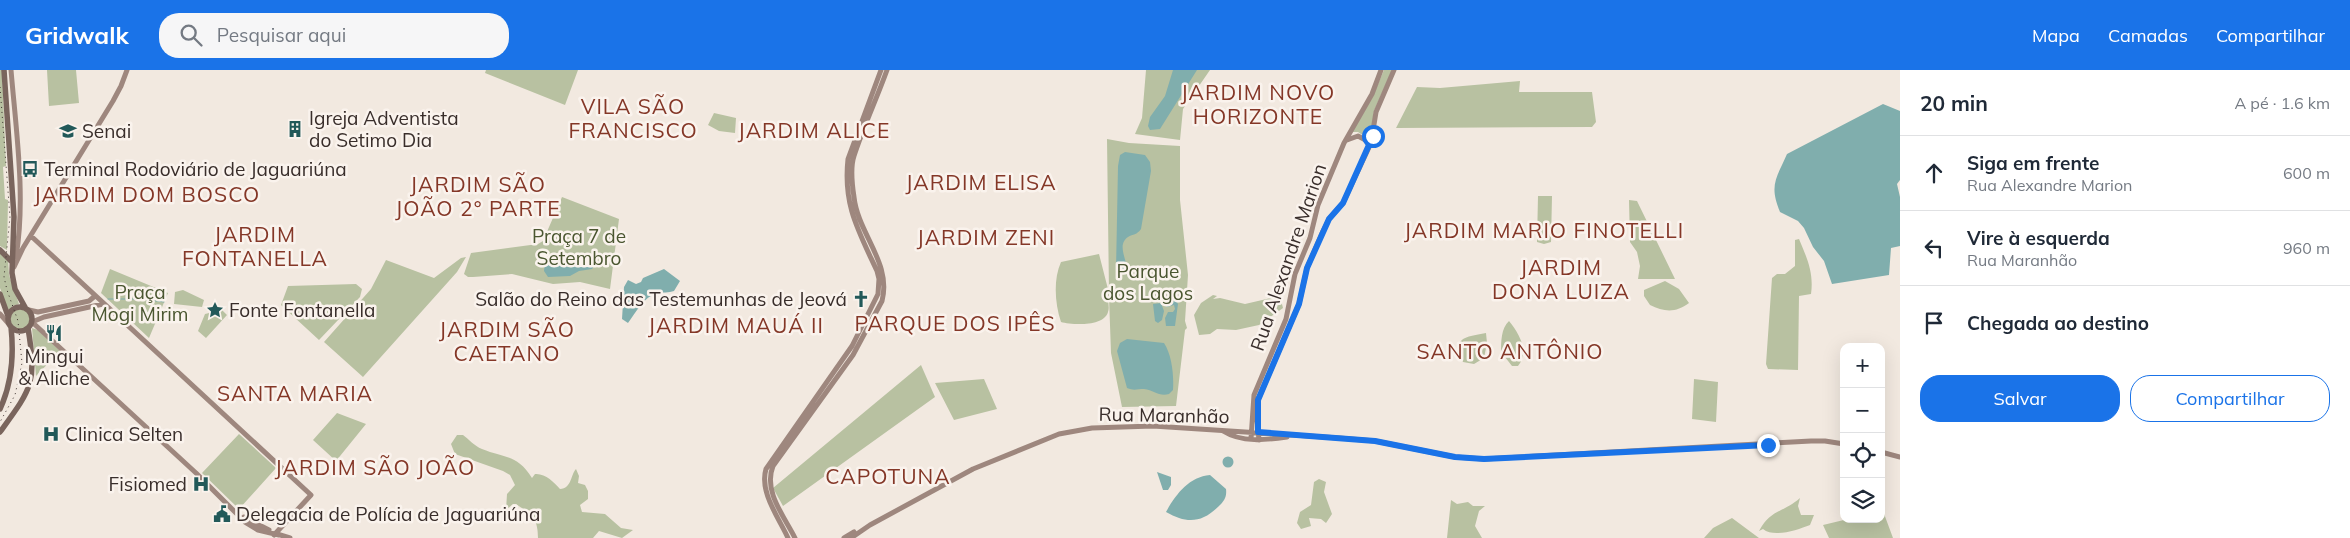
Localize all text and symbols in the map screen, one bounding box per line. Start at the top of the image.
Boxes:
search box [159,13,509,58]
text: Gridwalk [25,20,129,50]
icon: search [177,21,205,49]
text: Pesquisar aqui [217,23,346,47]
text: Mapa [2032,24,2080,47]
text: Camadas [2108,24,2188,47]
text: Compartilhar [2216,24,2325,47]
district label: JARDIM NOVO HORIZONTE [1181,79,1335,129]
text: 20 min [1920,90,1988,116]
district label: VILA SÃO FRANCISCO [568,93,698,143]
text: A pé · 1.6 km [2234,93,2330,113]
place label: Igreja Adventista do Setimo Dia [309,106,459,152]
district label: JARDIM ALICE [738,117,890,143]
place label: Senai [82,119,131,143]
building icon: Igreja Adventista do Setimo Dia [285,119,305,139]
school or university icon: Senai [58,121,78,141]
route start [1362,125,1385,148]
text: Siga em frente [1967,151,2099,175]
place label: Terminal Rodoviário de Jaguariúna [44,157,347,181]
bus stop icon: Terminal Rodoviário de Jaguariúna [20,159,40,179]
icon: ahead [1920,159,1948,187]
street label: Rua Alexandre Marion [1245,160,1331,354]
text: 600 m [2283,163,2330,183]
district label: JARDIM ELISA [905,169,1057,195]
district label: JARDIM SÃO JOÃO 2° PARTE [395,171,561,221]
text: Rua Alexandre Marion [1967,175,2132,195]
district label: JARDIM DOM BOSCO [34,181,260,207]
district label: JARDIM MARIO FINOTELLI [1404,217,1684,243]
district label: JARDIM FONTANELLA [182,221,328,271]
park label: Praça 7 de Setembro [532,224,626,270]
district label: JARDIM ZENI [917,224,1055,250]
text: Vire à esquerda [1967,226,2110,250]
icon: left [1920,234,1948,262]
text: 960 m [2283,238,2330,258]
text: Rua Maranhão [1967,250,2077,270]
district label: JARDIM DONA LUIZA [1492,254,1630,304]
park label: Parque dos Lagos [1103,259,1193,305]
park label: Praça Mogi Mirim [91,280,189,326]
place label: Salão do Reino das Testemunhas de Jeová [475,287,847,311]
church icon: Salão do Reino das Testemunhas de Jeová [851,289,871,309]
place label: Fonte Fontanella [229,298,375,322]
place icon: Fonte Fontanella [205,300,225,320]
icon: arrive [1920,309,1948,337]
district label: PARQUE DOS IPÊS [854,310,1056,336]
text: Chegada ao destino [1967,311,2149,335]
district label: JARDIM MAUÁ II [648,312,824,338]
district label: JARDIM SÃO CAETANO [439,316,575,366]
restaurant icon: Mingui & Aliche [44,323,64,343]
district label: SANTO ANTÔNIO [1416,338,1604,364]
map controls [1840,343,1885,523]
button: + [1840,343,1885,388]
place label: Mingui & Aliche [18,344,90,390]
button: Salvar [1920,375,2120,422]
button: Compartilhar [2130,375,2330,422]
district label: SANTA MARIA [217,380,373,406]
button: − [1840,388,1885,433]
street label: Rua Maranhão [1098,402,1230,428]
place label: Clinica Selten [65,422,183,446]
hospital icon: Clinica Selten [41,424,61,444]
button: locate [1840,433,1885,478]
route end [1757,434,1780,457]
district label: JARDIM SÃO JOÃO [275,454,475,480]
district label: CAPOTUNA [825,463,951,489]
place label: Fisiomed [109,472,187,496]
hospital icon: Fisiomed [191,474,211,494]
button: layers [1840,478,1885,523]
place label: Delegacia de Polícia de Jaguariúna [236,502,540,526]
public building icon: Delegacia de Polícia de Jaguariúna [212,504,232,524]

